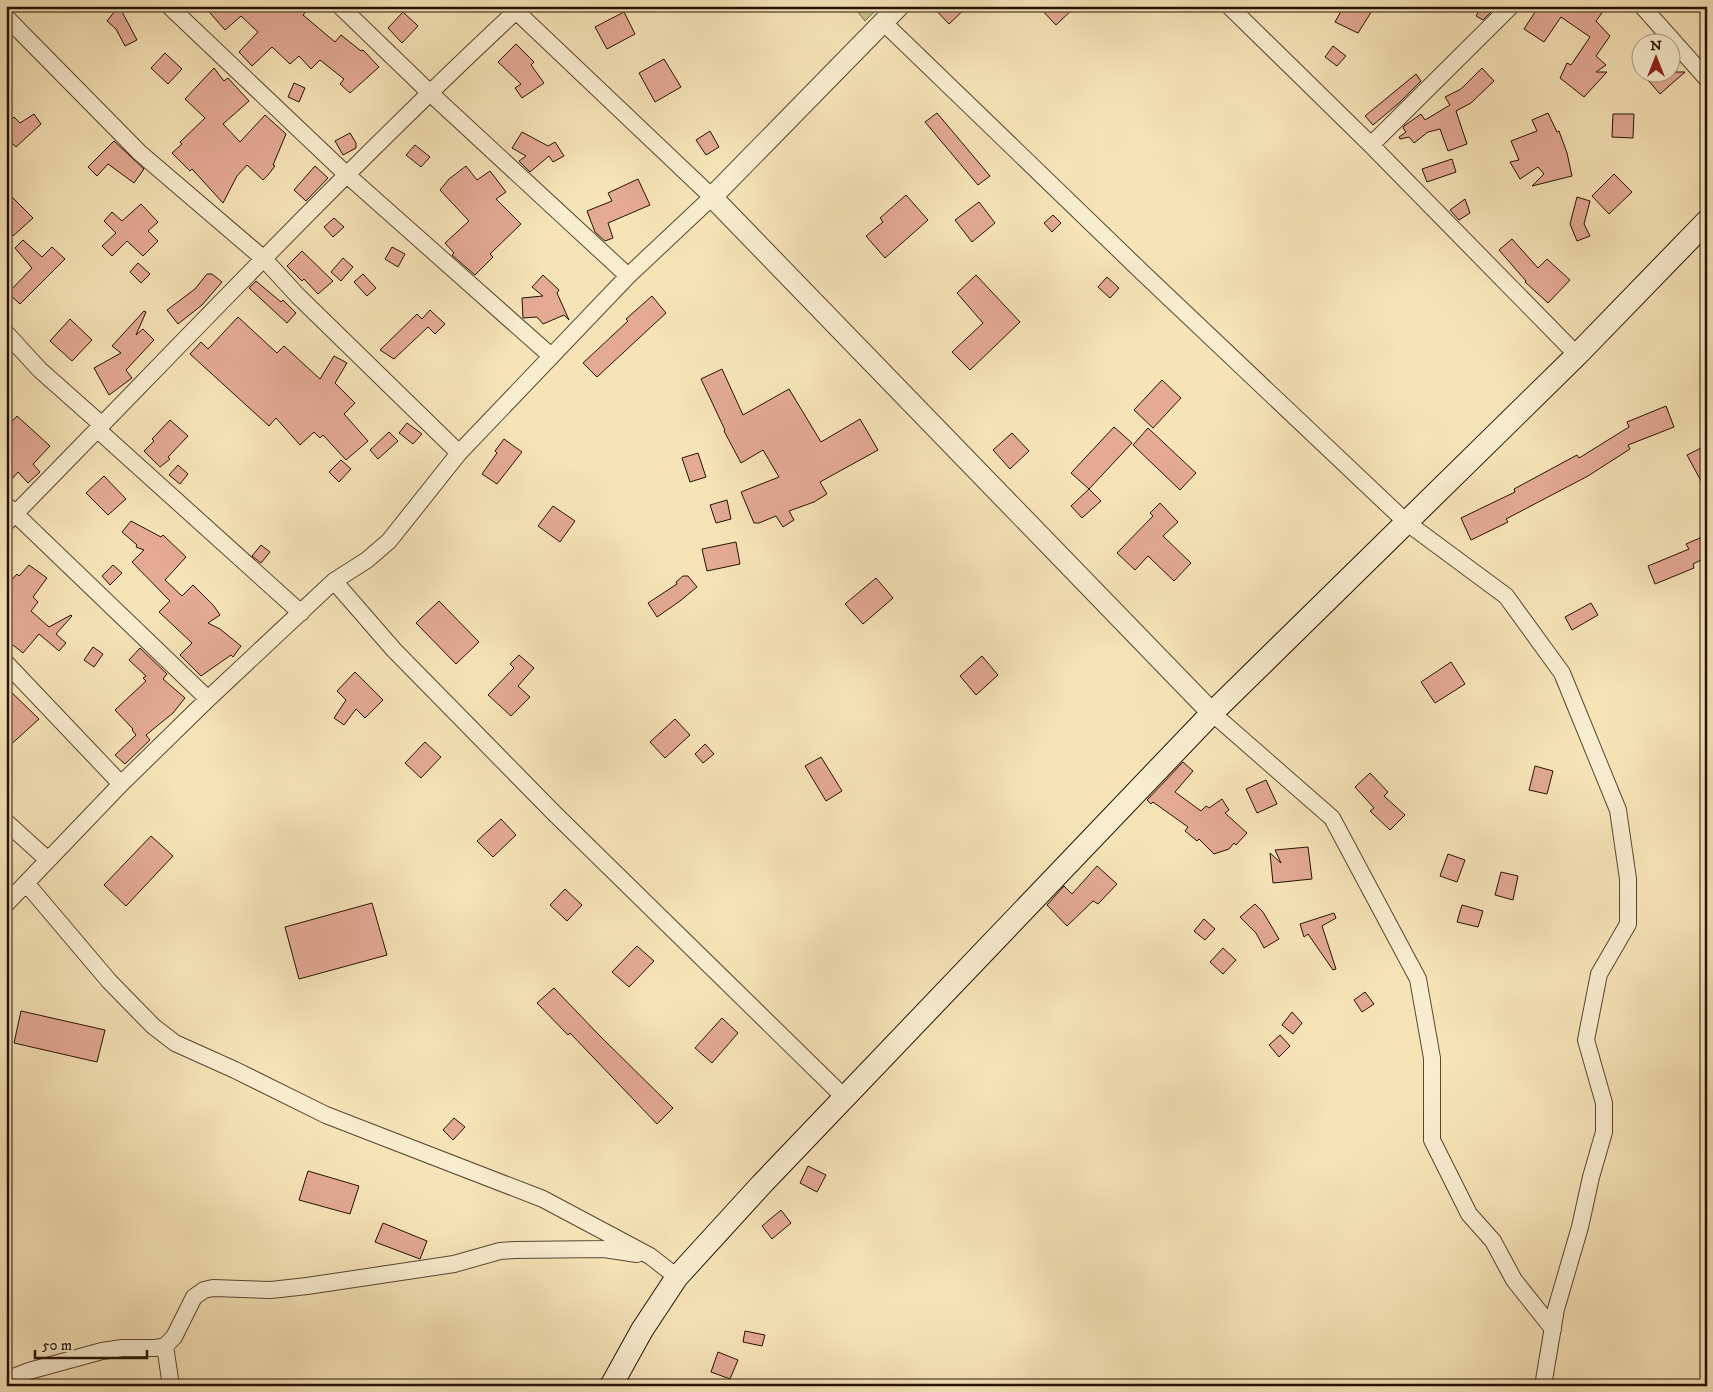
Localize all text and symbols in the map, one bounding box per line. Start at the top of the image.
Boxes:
north arrow [1630,32,1680,82]
text: N [1650,37,1662,55]
scale bar [35,1327,148,1359]
text: 50 m [42,1336,72,1355]

